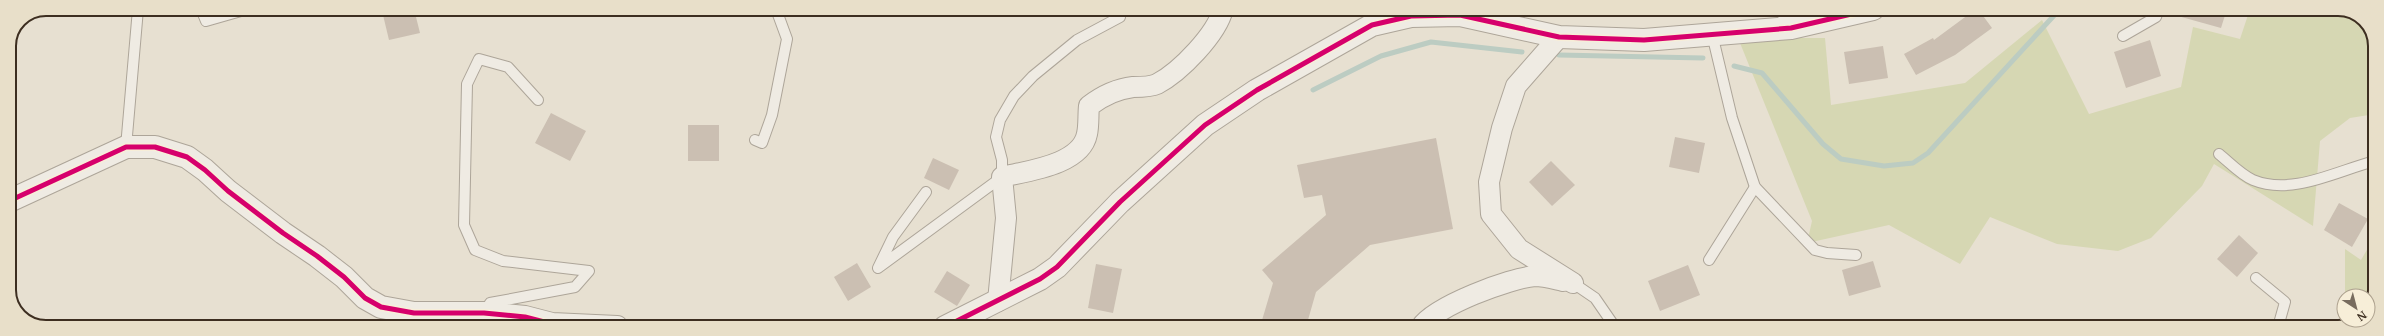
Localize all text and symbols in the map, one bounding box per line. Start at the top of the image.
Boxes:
north arrow [2336,288,2376,328]
text: N [2354,308,2370,325]

